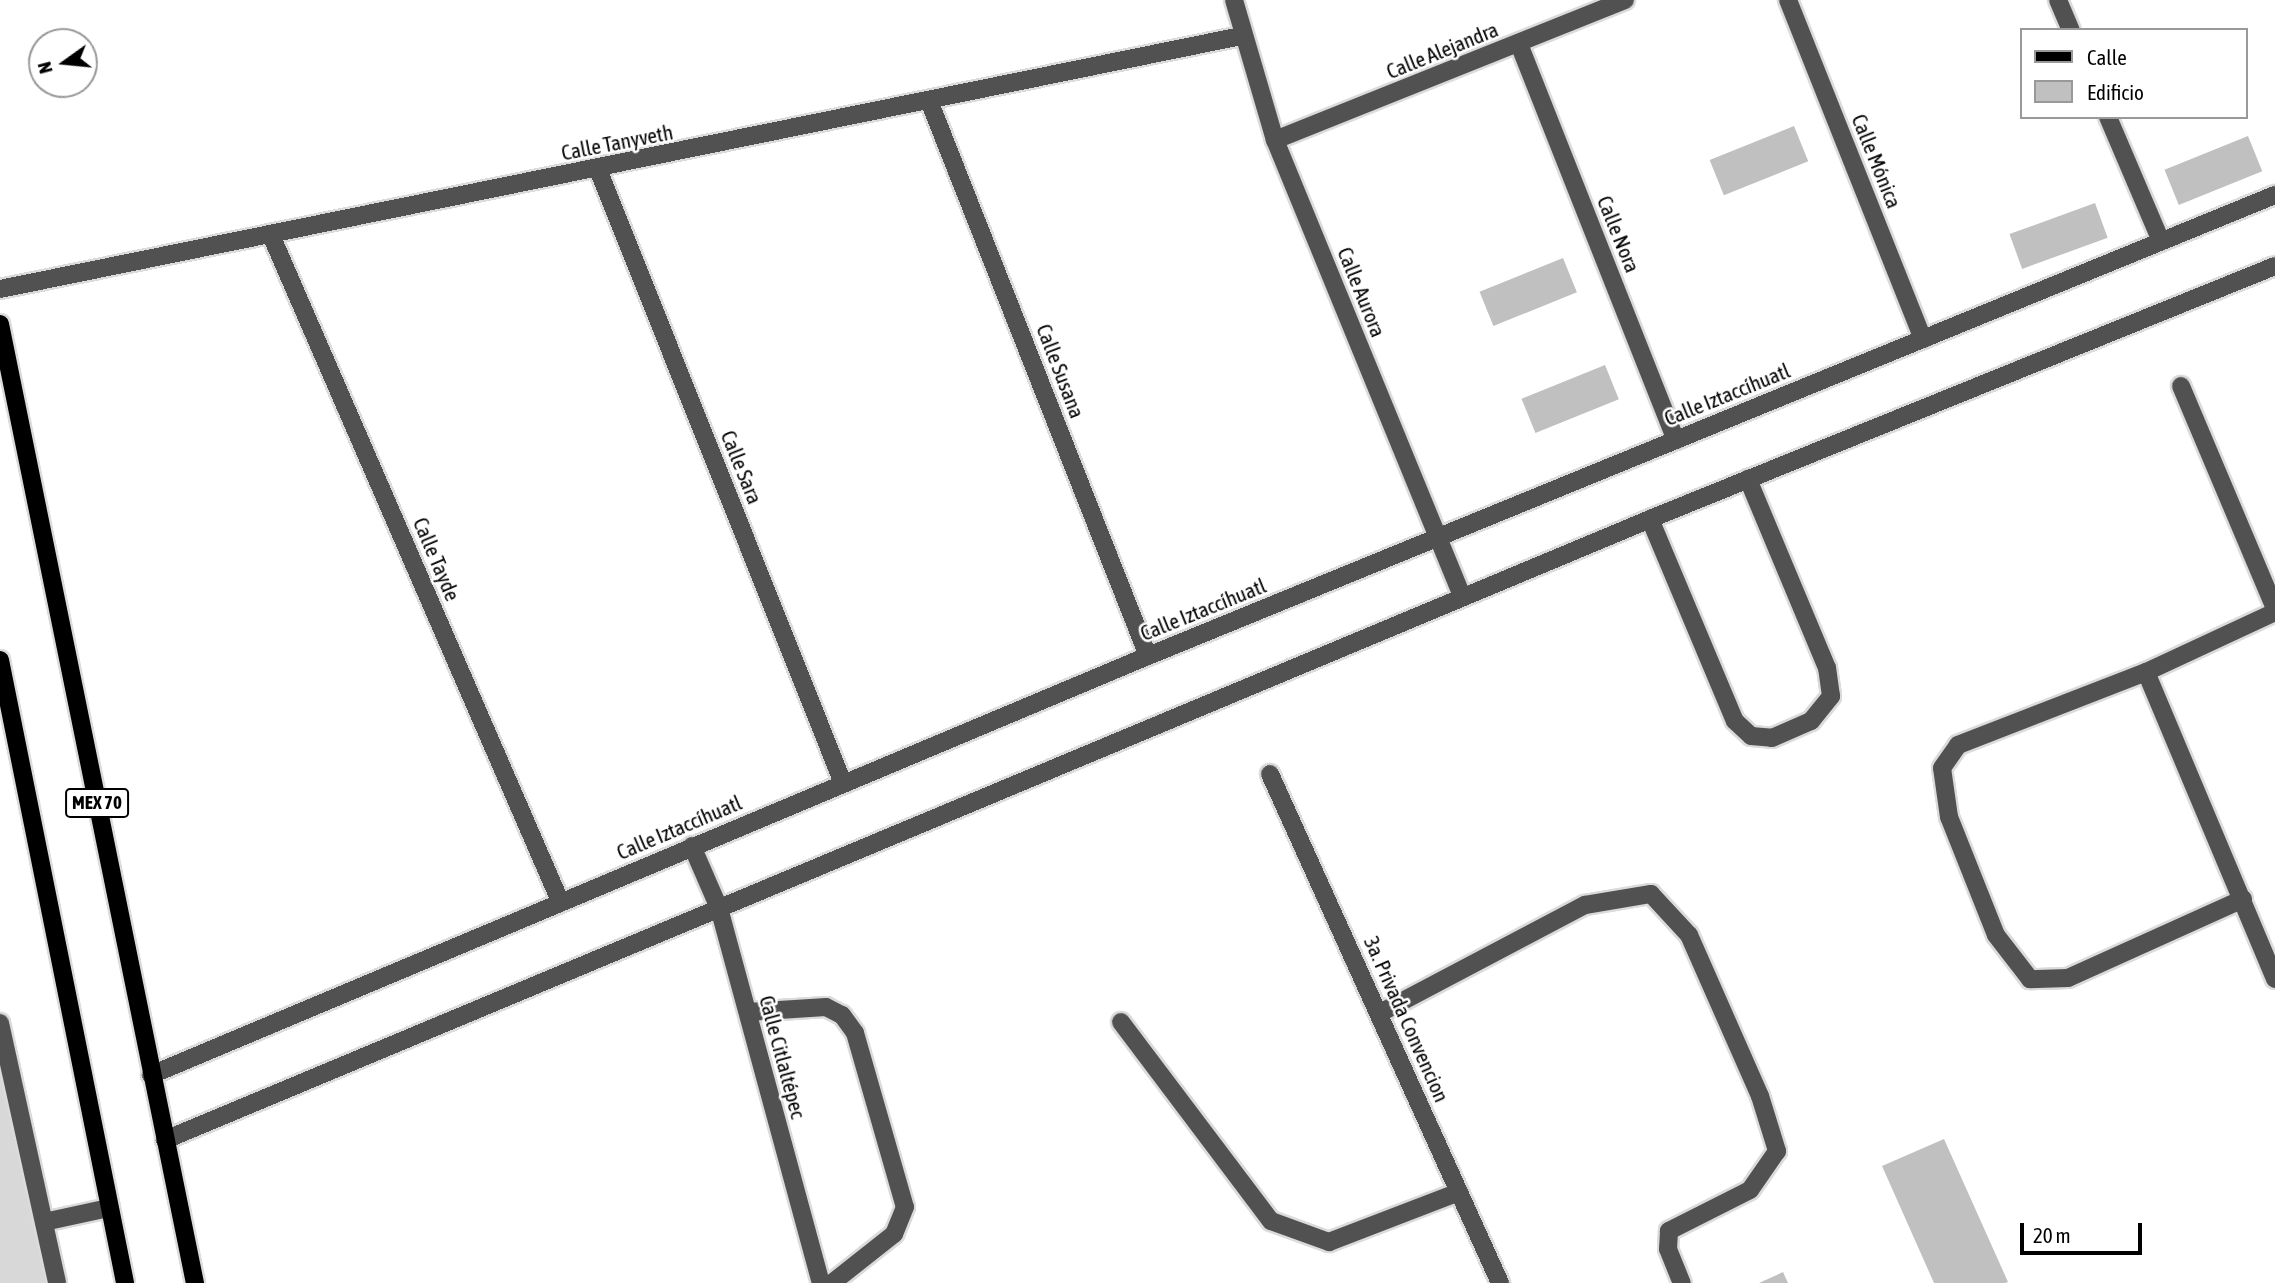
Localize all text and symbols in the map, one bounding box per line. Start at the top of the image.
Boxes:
street label: Calle Alejandra [1383,16,1501,84]
north arrow [28,28,98,98]
legend [2020,28,2247,119]
text: Calle [2087,45,2127,69]
text: N [33,60,57,76]
text: Edificio [2087,80,2144,104]
street label: Calle Mónica [1847,110,1907,212]
street label: Calle Tanyveth [559,119,675,165]
street label: Calle Nora [1592,192,1646,276]
street label: Calle Aurora [1333,243,1391,341]
street label: Calle Susana [1032,320,1090,422]
street label: Calle Iztaccíhuatl [1660,357,1794,431]
street label: Calle Sara [716,427,768,507]
street label: Calle Tayde [408,514,466,604]
street label: Calle Iztaccíhuatl [1136,572,1270,646]
road number: MEX 70 [64,788,130,818]
street label: Calle Iztaccíhuatl [613,789,745,865]
street label: 3a. Privada Convencion [1359,932,1455,1106]
street label: Calle Citlaltépec [754,993,812,1121]
scale bar [2023,1210,2146,1254]
text: 20 m [2033,1223,2071,1247]

